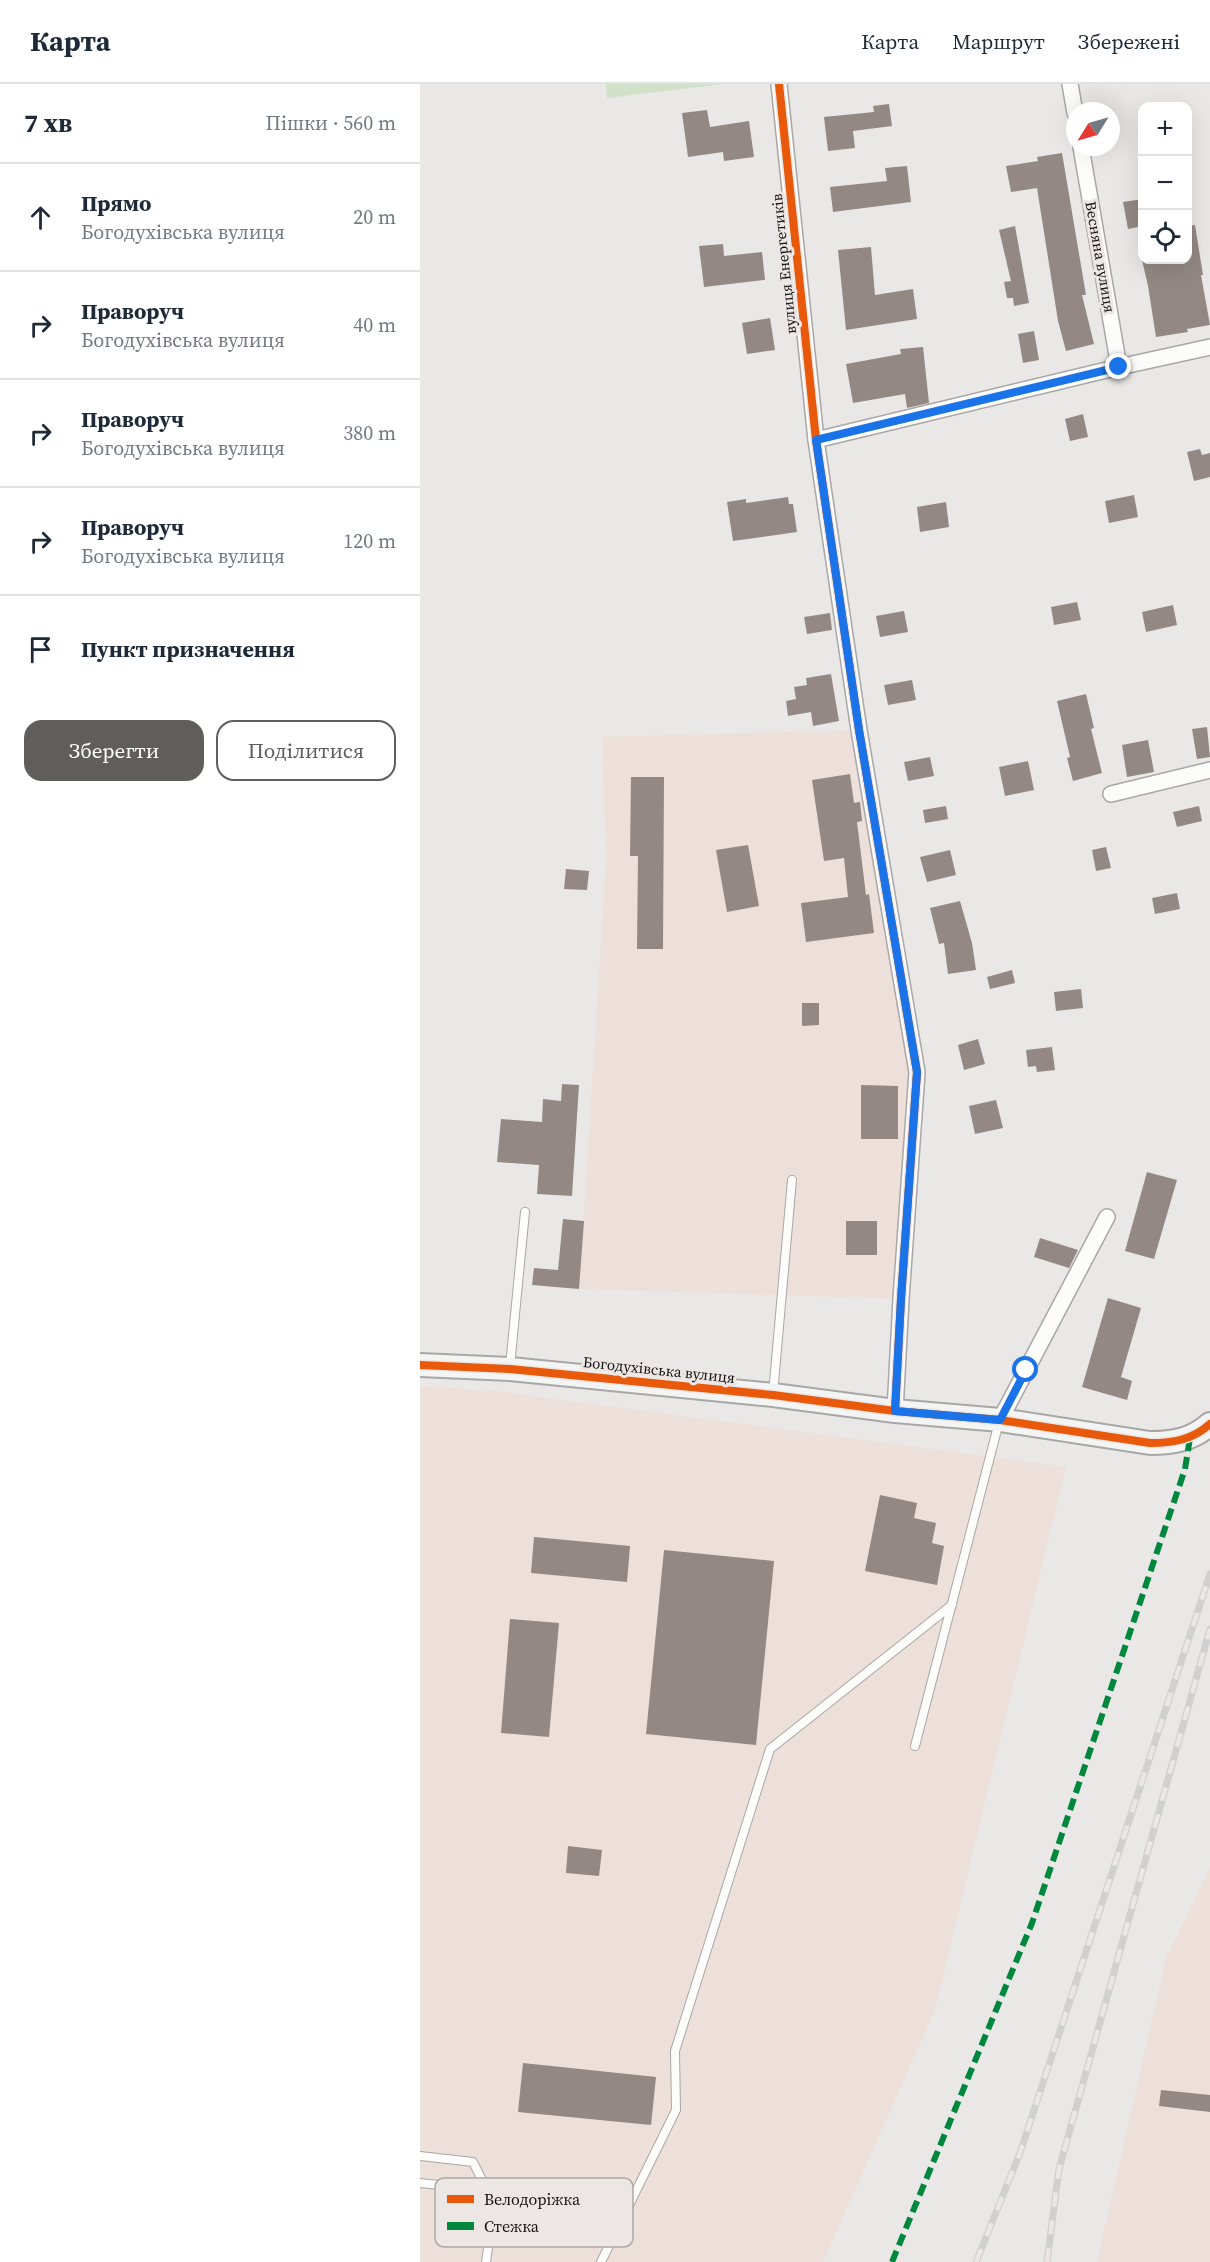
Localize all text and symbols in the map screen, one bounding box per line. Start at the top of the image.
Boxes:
text: Карта [30,22,111,60]
text: Карта [861,27,919,56]
text: Маршрут [952,27,1045,56]
text: Збережені [1078,27,1180,56]
north arrow [1066,102,1120,156]
map controls [1138,102,1192,264]
button: + [1138,102,1192,156]
text: 7 хв [24,105,72,141]
text: Пішки · 560 m [265,109,396,137]
button: − [1138,156,1192,210]
text: Прямо [81,188,151,218]
street label: вулиця Енергетиків [766,193,801,335]
street label: Весняна вулиця [1080,200,1121,314]
icon: ahead [24,201,57,234]
text: 20 m [353,203,396,231]
button: locate [1138,210,1192,264]
text: Богодухівська вулиця [81,218,285,246]
text: Праворуч [81,296,184,326]
icon: right [24,309,57,342]
text: 40 m [353,311,396,339]
text: Богодухівська вулиця [81,326,285,354]
route end [1105,353,1131,379]
text: Праворуч [81,404,184,434]
icon: right [24,417,57,450]
text: 380 m [343,419,396,447]
text: Богодухівська вулиця [81,434,285,462]
text: Праворуч [81,512,184,542]
icon: right [24,525,57,558]
text: 120 m [343,527,396,555]
text: Богодухівська вулиця [81,542,285,570]
icon: arrive [24,633,57,666]
text: Пункт призначення [81,634,295,664]
button: Зберегти [24,720,204,781]
button: Поділитися [216,720,396,781]
street label: Богодухівська вулиця [582,1351,736,1388]
route start [1012,1356,1038,1382]
legend [435,2178,633,2247]
text: Велодоріжка [484,2188,581,2210]
text: Стежка [484,2215,540,2237]

